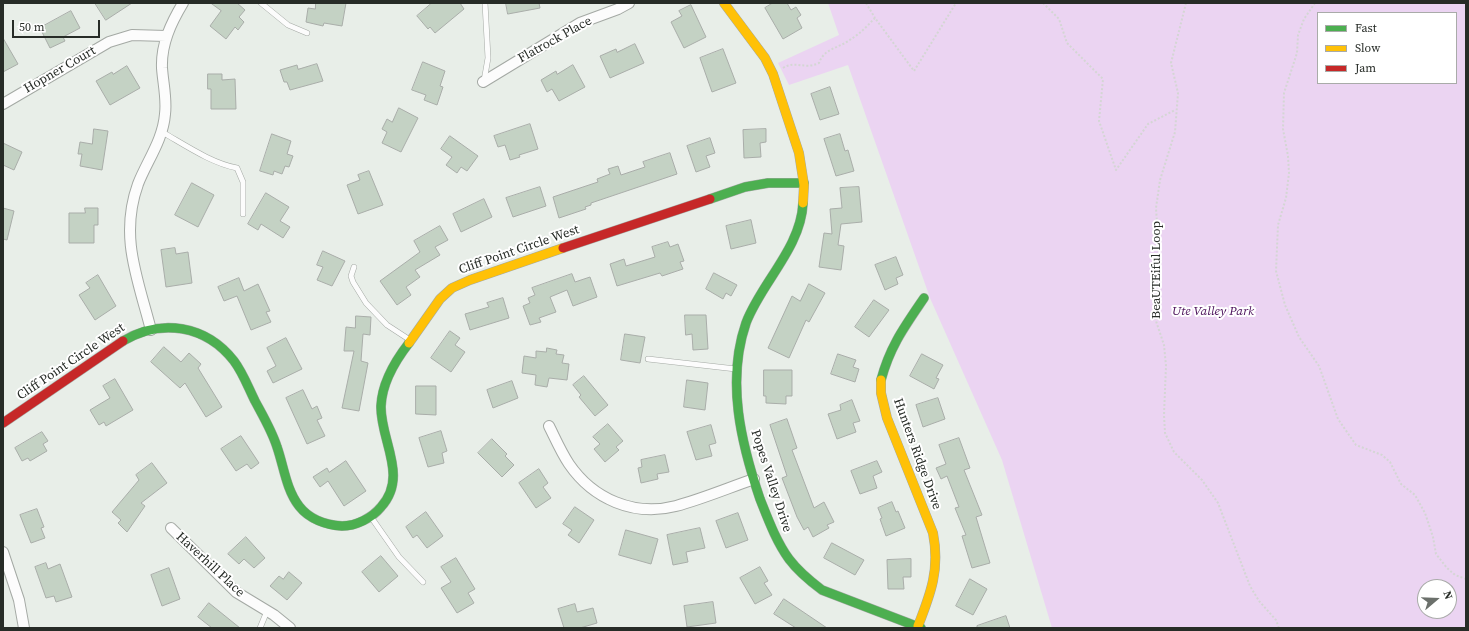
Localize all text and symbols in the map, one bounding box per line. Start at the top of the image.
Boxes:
scale bar [14,12,102,38]
legend [1317,12,1457,84]
street label: Flatrock Place [515,13,595,67]
text: 50 m [19,19,45,35]
text: Fast [1355,20,1377,36]
text: Slow [1355,40,1380,56]
street label: Hopner Court [21,43,99,97]
text: Jam [1355,60,1376,76]
street label: BeaUTEiful Loop [1149,221,1165,319]
street label: Cliff Point Circle West [457,222,581,278]
park label: Ute Valley Park [1172,304,1254,320]
street label: Cliff Point Circle West [14,320,128,404]
street label: Hunters Ridge Drive [890,396,944,512]
street label: Popes Valley Drive [747,428,795,534]
street label: Haverhill Place [172,529,248,601]
north arrow [1417,579,1457,619]
text: N [1439,589,1456,601]

